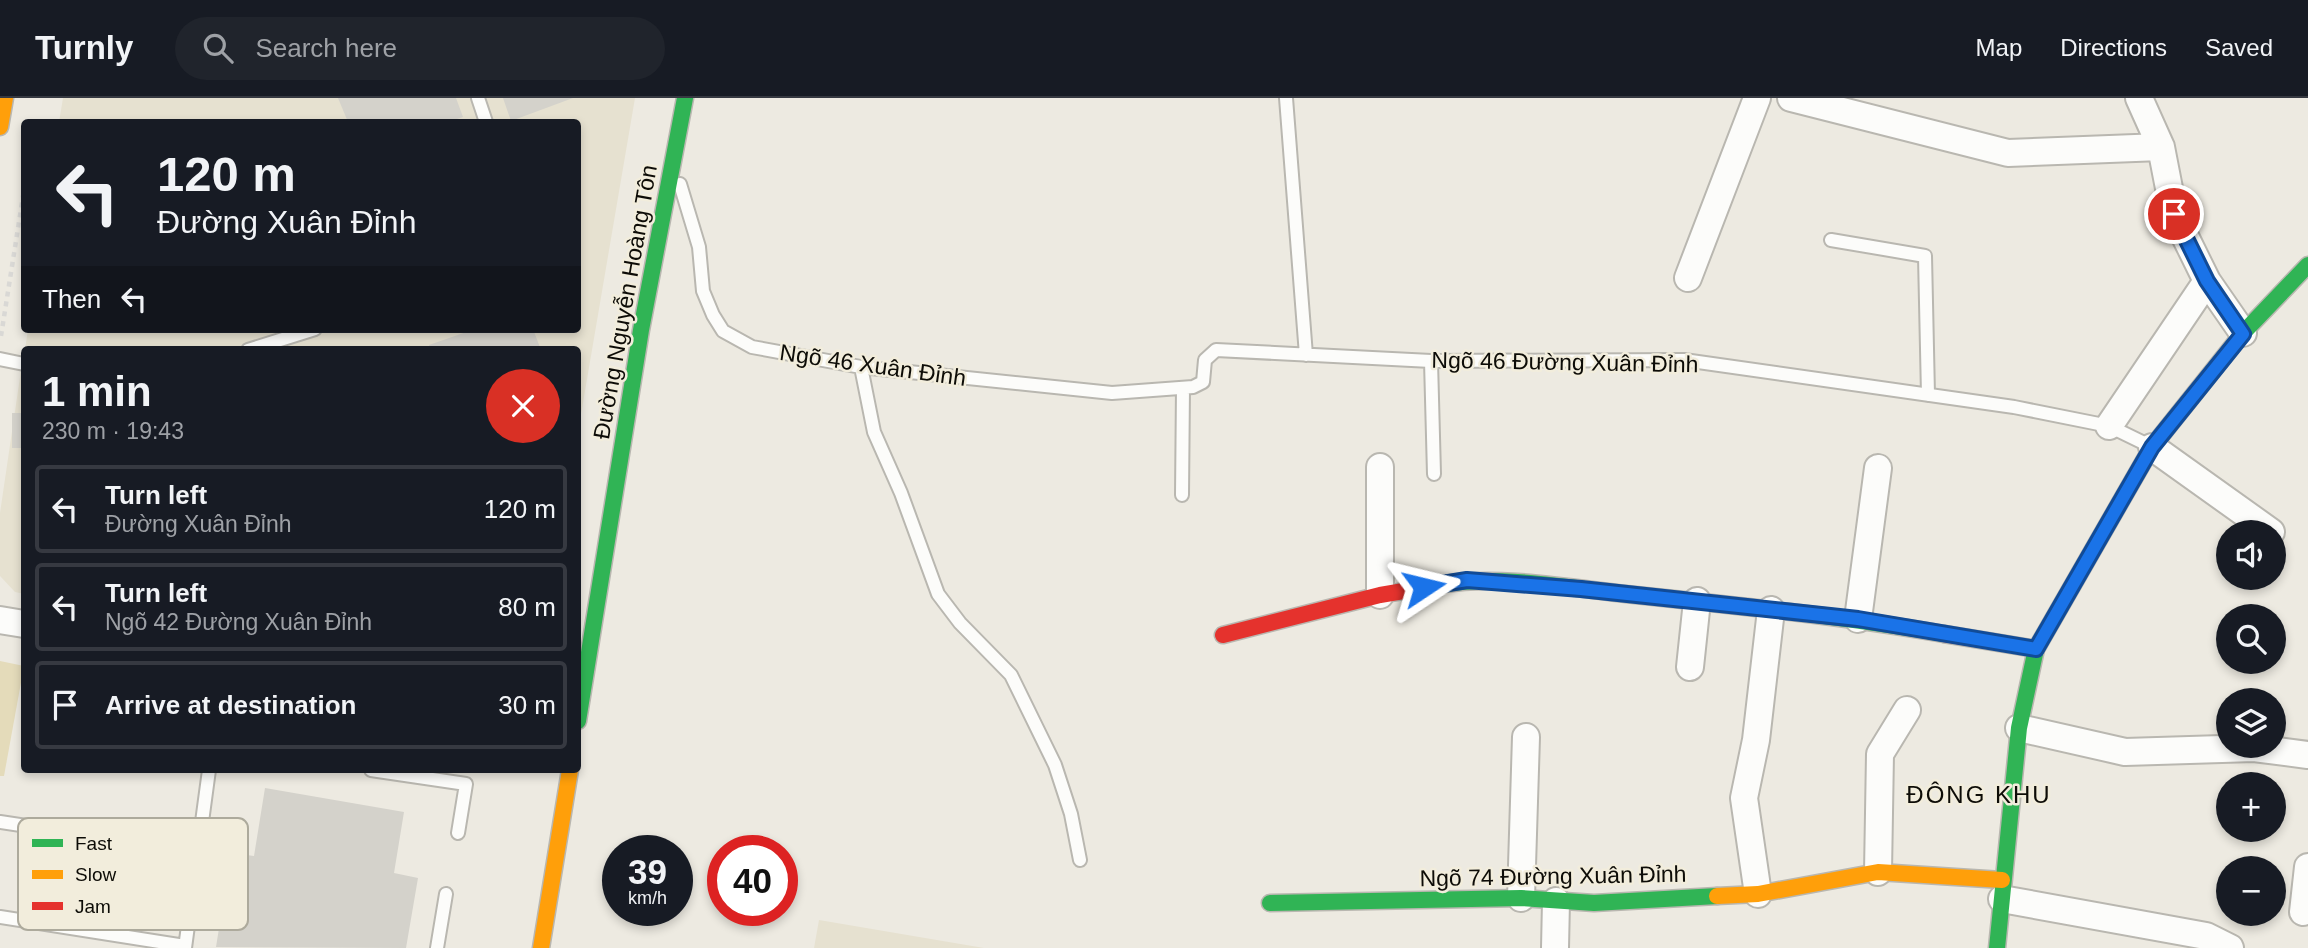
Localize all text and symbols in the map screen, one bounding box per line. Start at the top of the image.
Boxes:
search box [175,17,665,80]
text: Turnly [35,29,133,66]
icon: search [199,29,237,67]
text: Search here [255,33,397,63]
text: Map [1976,34,2022,61]
text: Directions [2060,34,2167,61]
text: Saved [2205,34,2273,61]
icon: left [42,147,133,238]
text: 120 m [157,147,296,201]
street label: Đường Nguyễn Hoàng Tôn [588,163,662,441]
pin [2144,184,2204,244]
icon: arrive [2155,195,2193,233]
text: Đường Xuân Đỉnh [157,204,416,240]
icon: left [115,280,153,318]
text: Then [42,284,101,314]
street label: Ngõ 46 Xuân Đỉnh [778,339,968,391]
street label: Ngõ 46 Đường Xuân Đỉnh [1431,347,1699,377]
text: 1 min [42,368,152,415]
button: close [486,369,560,443]
text: 230 m · 19:43 [42,418,184,444]
text: Turn left [105,480,207,510]
icon: left [46,490,84,528]
text: 120 m [484,494,556,524]
text: Đường Xuân Đỉnh [105,511,291,537]
map controls [2216,520,2286,926]
button: sound [2216,520,2286,590]
position arrow [1387,550,1461,624]
text: Turn left [105,578,207,608]
icon: left [46,588,84,626]
text: 80 m [498,592,556,622]
button: search [2216,604,2286,674]
text: Ngõ 42 Đường Xuân Đỉnh [105,609,372,635]
icon: arrive [46,686,84,724]
button: layers [2216,688,2286,758]
text: Arrive at destination [105,690,356,720]
text: 30 m [498,690,556,720]
button: + [2216,772,2286,842]
district label: ĐÔNG KHU [1906,781,2052,808]
legend [18,818,248,930]
text: Fast [75,833,113,854]
speed limit sign: 40 [707,835,798,926]
text: 39 [628,852,667,891]
button: − [2216,856,2286,926]
street label: Ngõ 74 Đường Xuân Đỉnh [1419,861,1687,891]
text: Slow [75,864,116,885]
text: km/h [628,888,667,908]
text: Jam [75,896,111,917]

